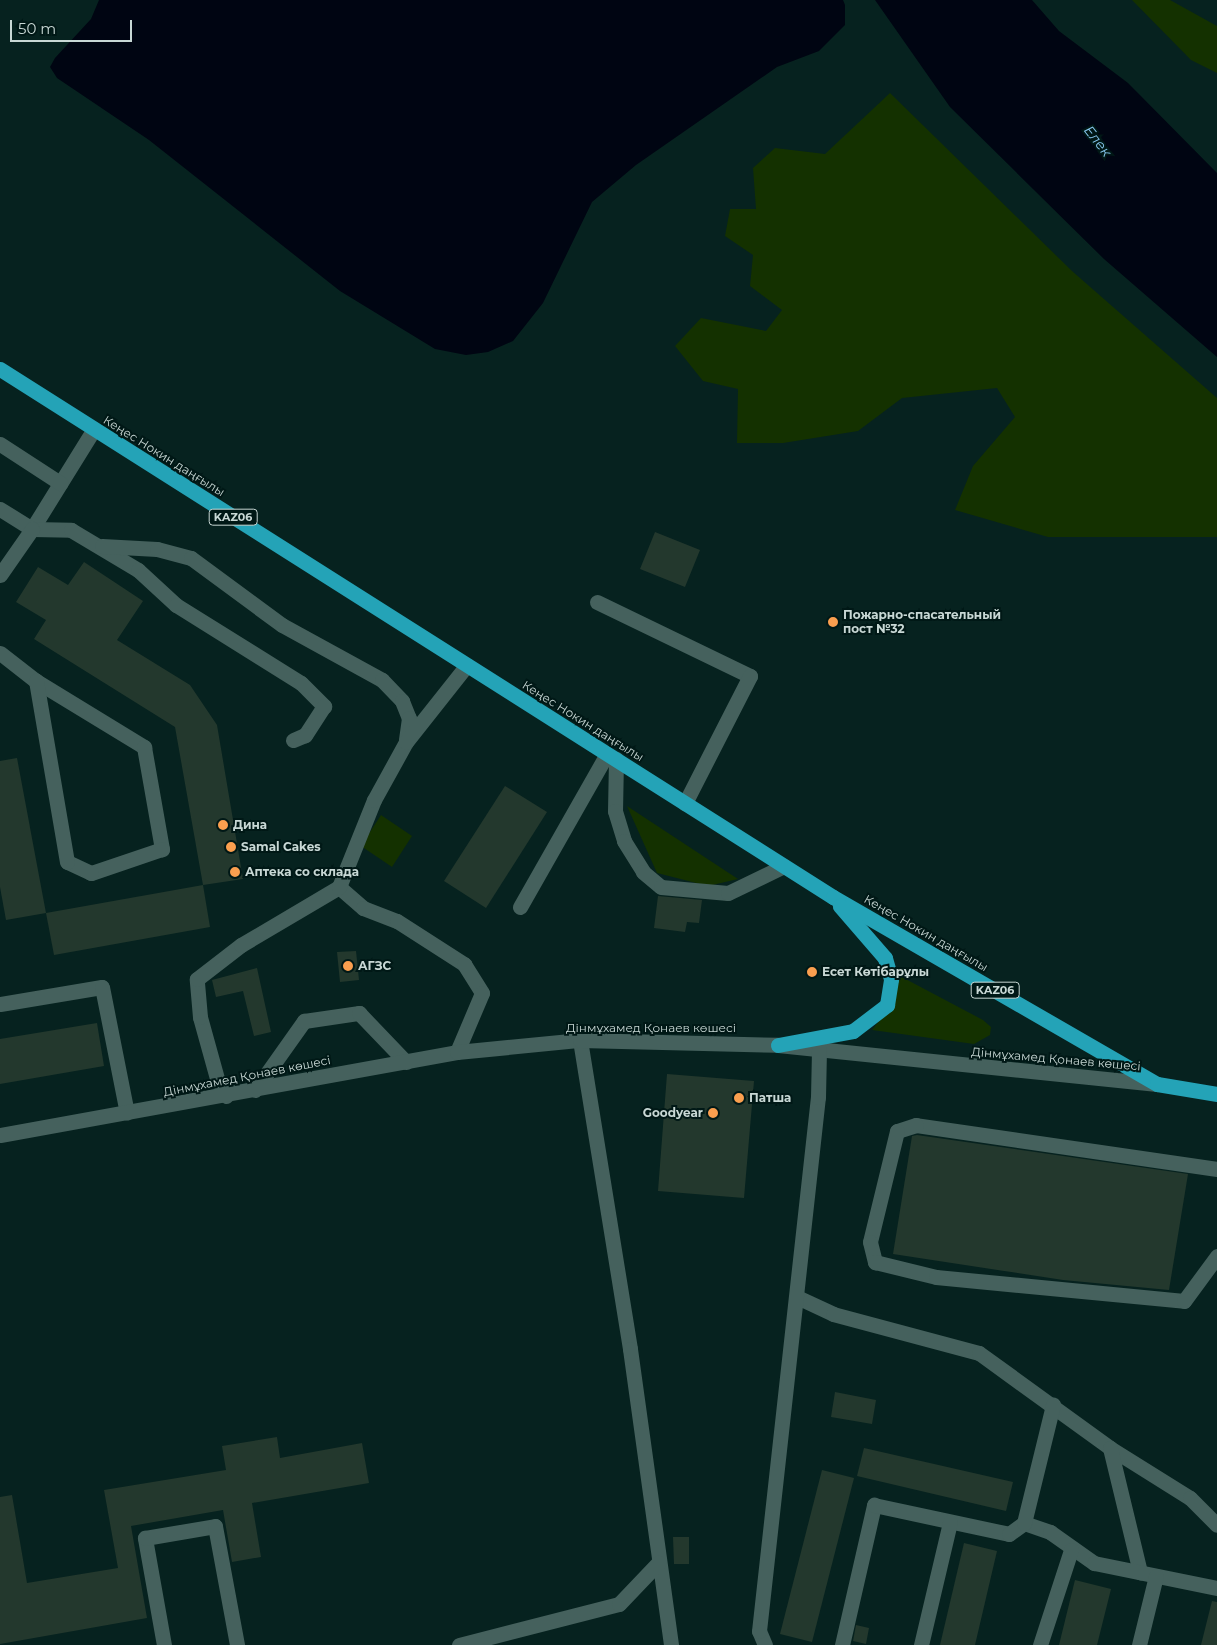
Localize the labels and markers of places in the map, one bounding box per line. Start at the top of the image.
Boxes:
place label: Пожарно-спасательный пост №32 [843,608,1001,636]
marker: Пожарно-спасательный пост №32 [827,616,839,628]
place label: Дина [233,818,267,832]
marker: Дина [217,819,229,831]
place label: Samal Cakes [241,840,321,854]
marker: Samal Cakes [225,841,237,853]
place label: Аптека со склада [245,865,359,879]
marker: Аптека со склада [229,866,241,878]
place label: АГЗС [358,959,391,973]
marker: АГЗС [342,960,354,972]
place label: Есет Көтібарұлы [822,965,929,979]
marker: Есет Көтібарұлы [806,966,818,978]
place label: Патша [749,1091,791,1105]
marker: Патша [733,1092,745,1104]
place label: Goodyear [643,1106,703,1120]
marker: Goodyear [707,1107,719,1119]

